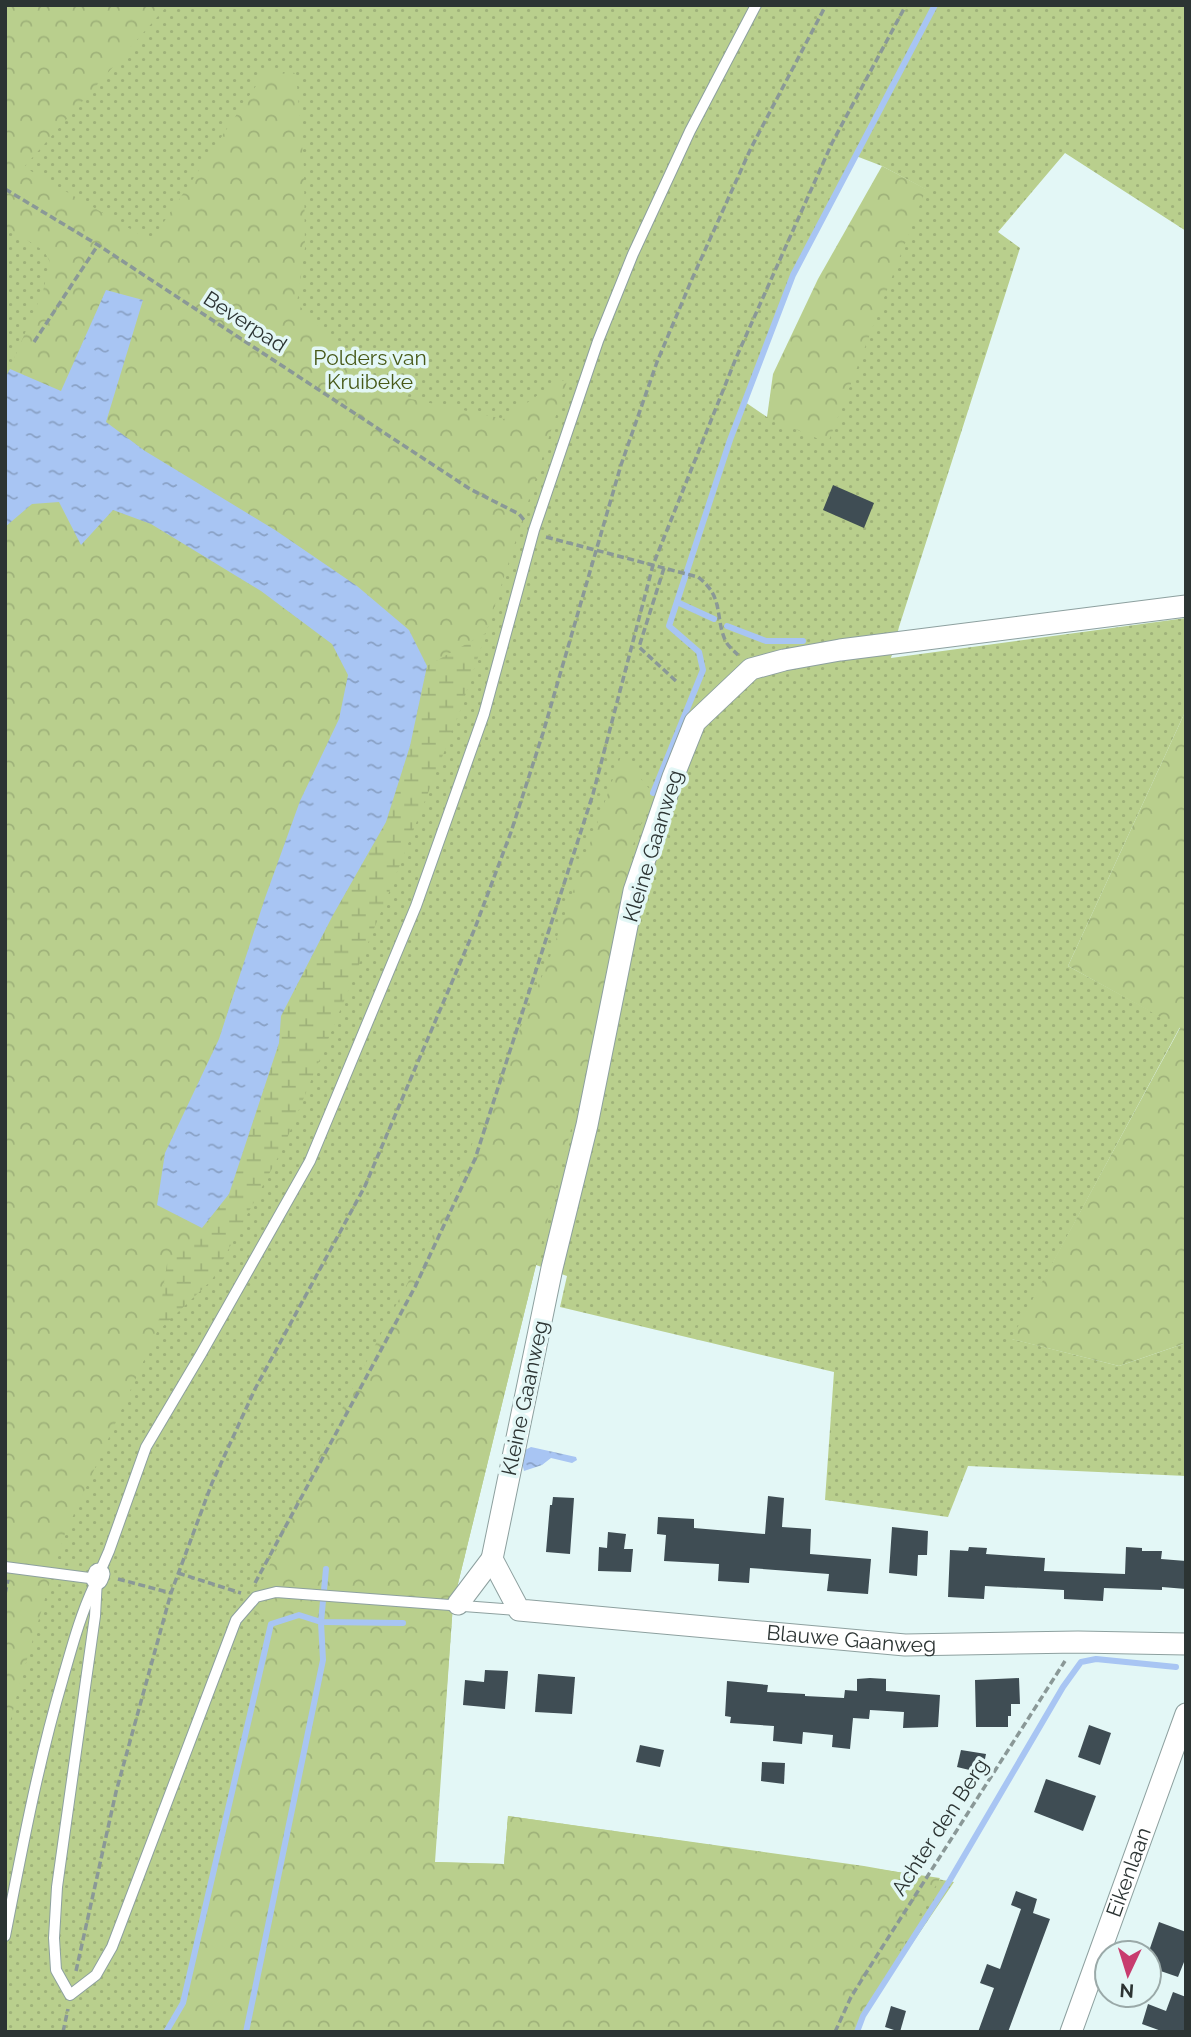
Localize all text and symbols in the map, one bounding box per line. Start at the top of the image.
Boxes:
street label: Beverpad [199,285,291,358]
park label: Polders van Kruibeke [313,345,427,394]
street label: Kleine Gaanweg [617,767,688,925]
street label: Kleine Gaanweg [496,1318,553,1478]
street label: Blauwe Gaanweg [765,1619,936,1657]
street label: Achter den Berg [886,1754,993,1900]
street label: Eikenlaan [1101,1824,1156,1920]
north arrow [1093,1939,1163,2009]
text: N [1119,1979,1135,2002]

